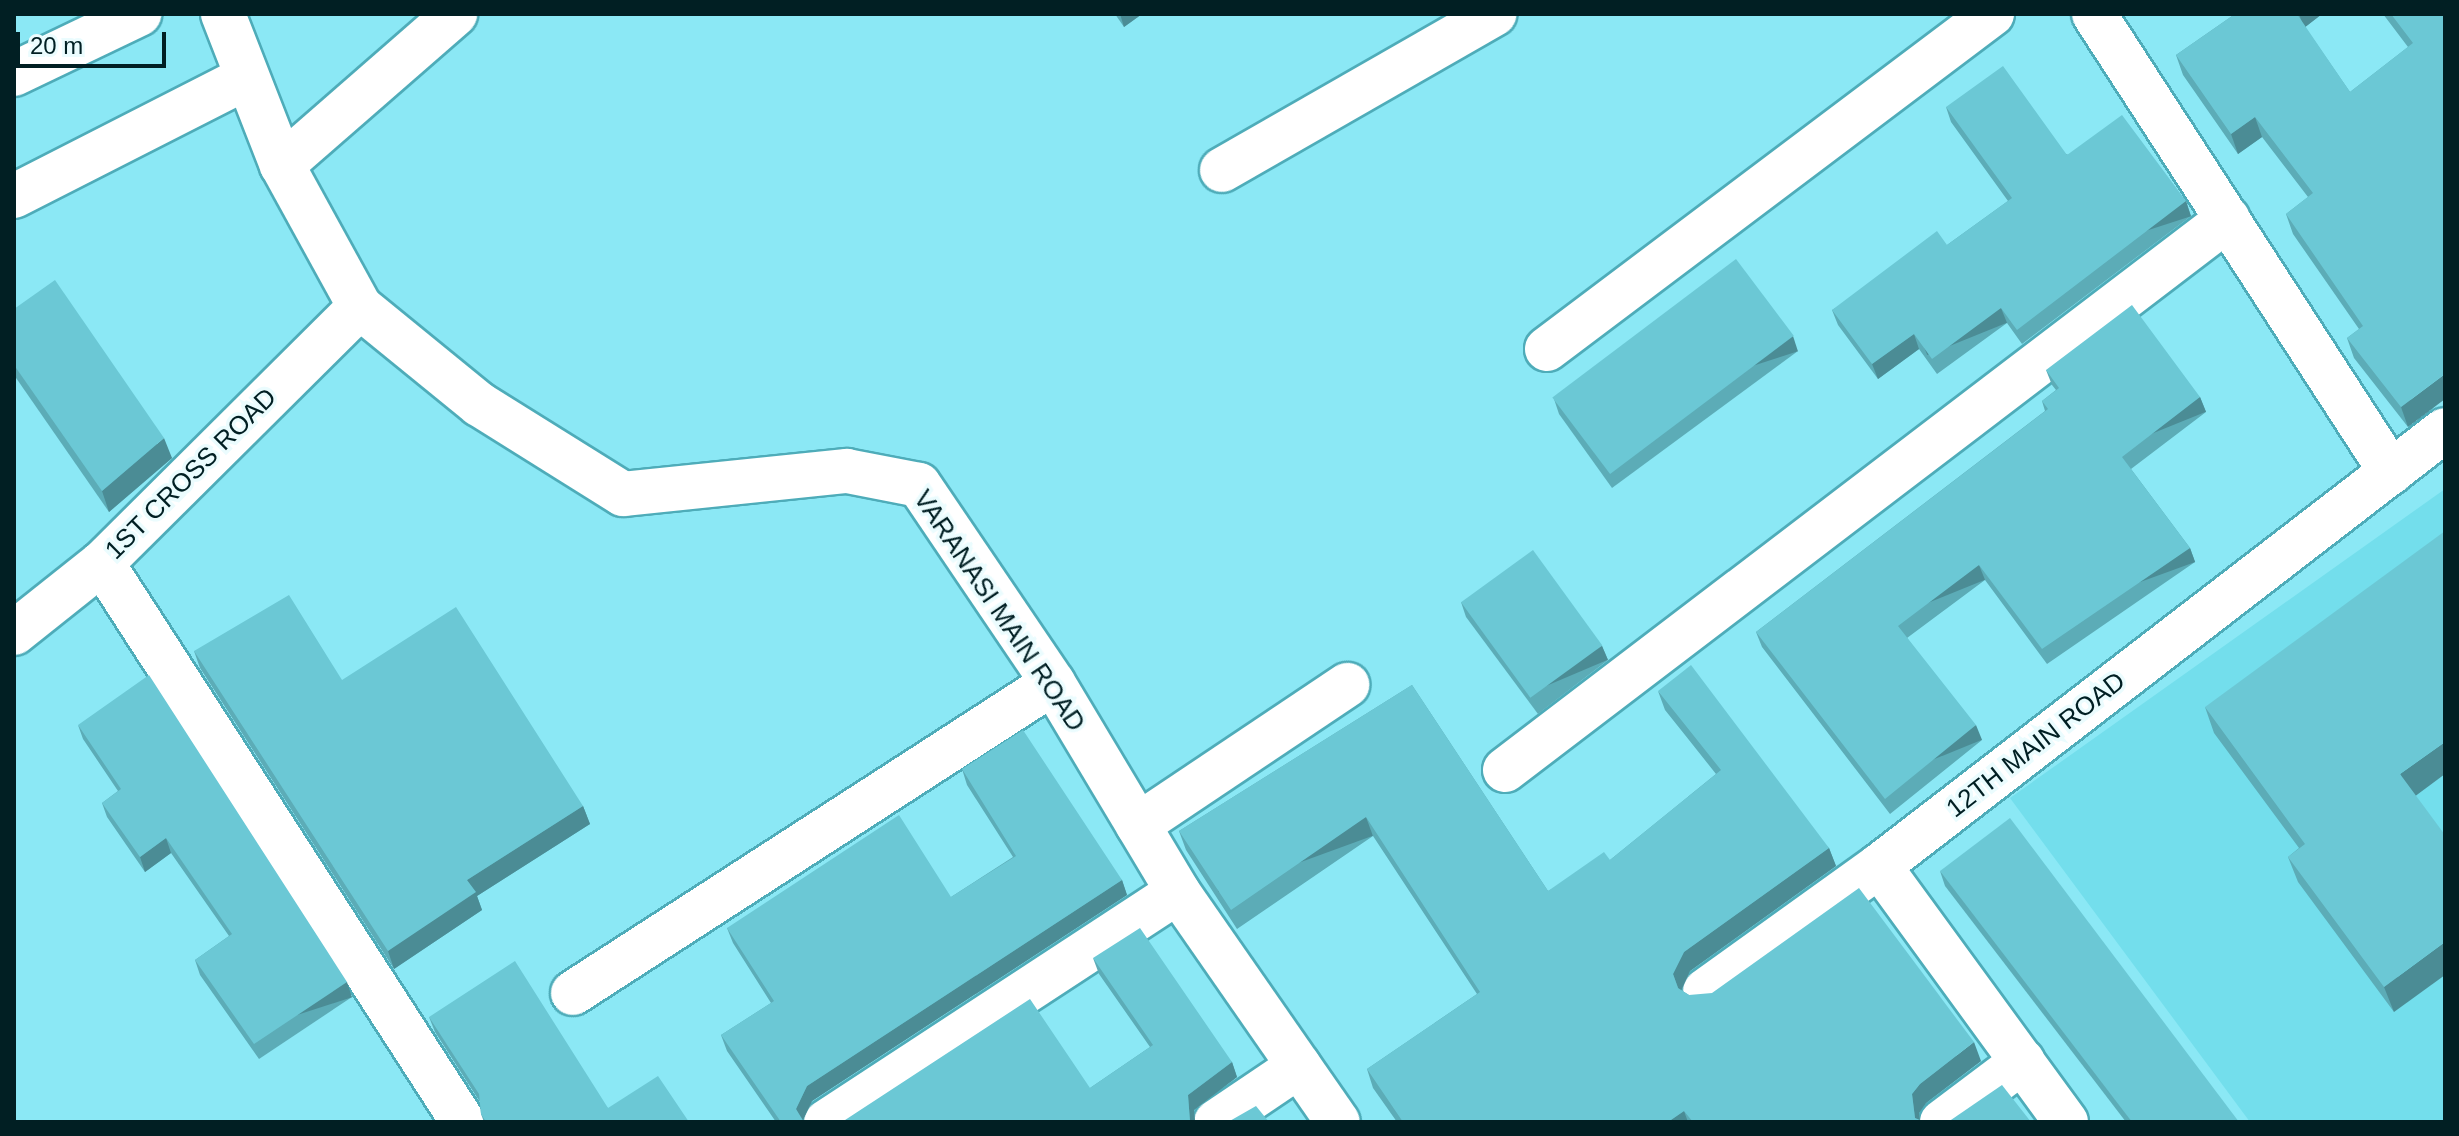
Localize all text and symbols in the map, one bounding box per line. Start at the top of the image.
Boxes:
scale bar [20,16,170,66]
text: 20 m [30,32,83,59]
street label: 1ST CROSS ROAD [99,382,283,566]
street label: VARANASI MAIN ROAD [907,485,1091,737]
street label: 12TH MAIN ROAD [1940,666,2132,824]

